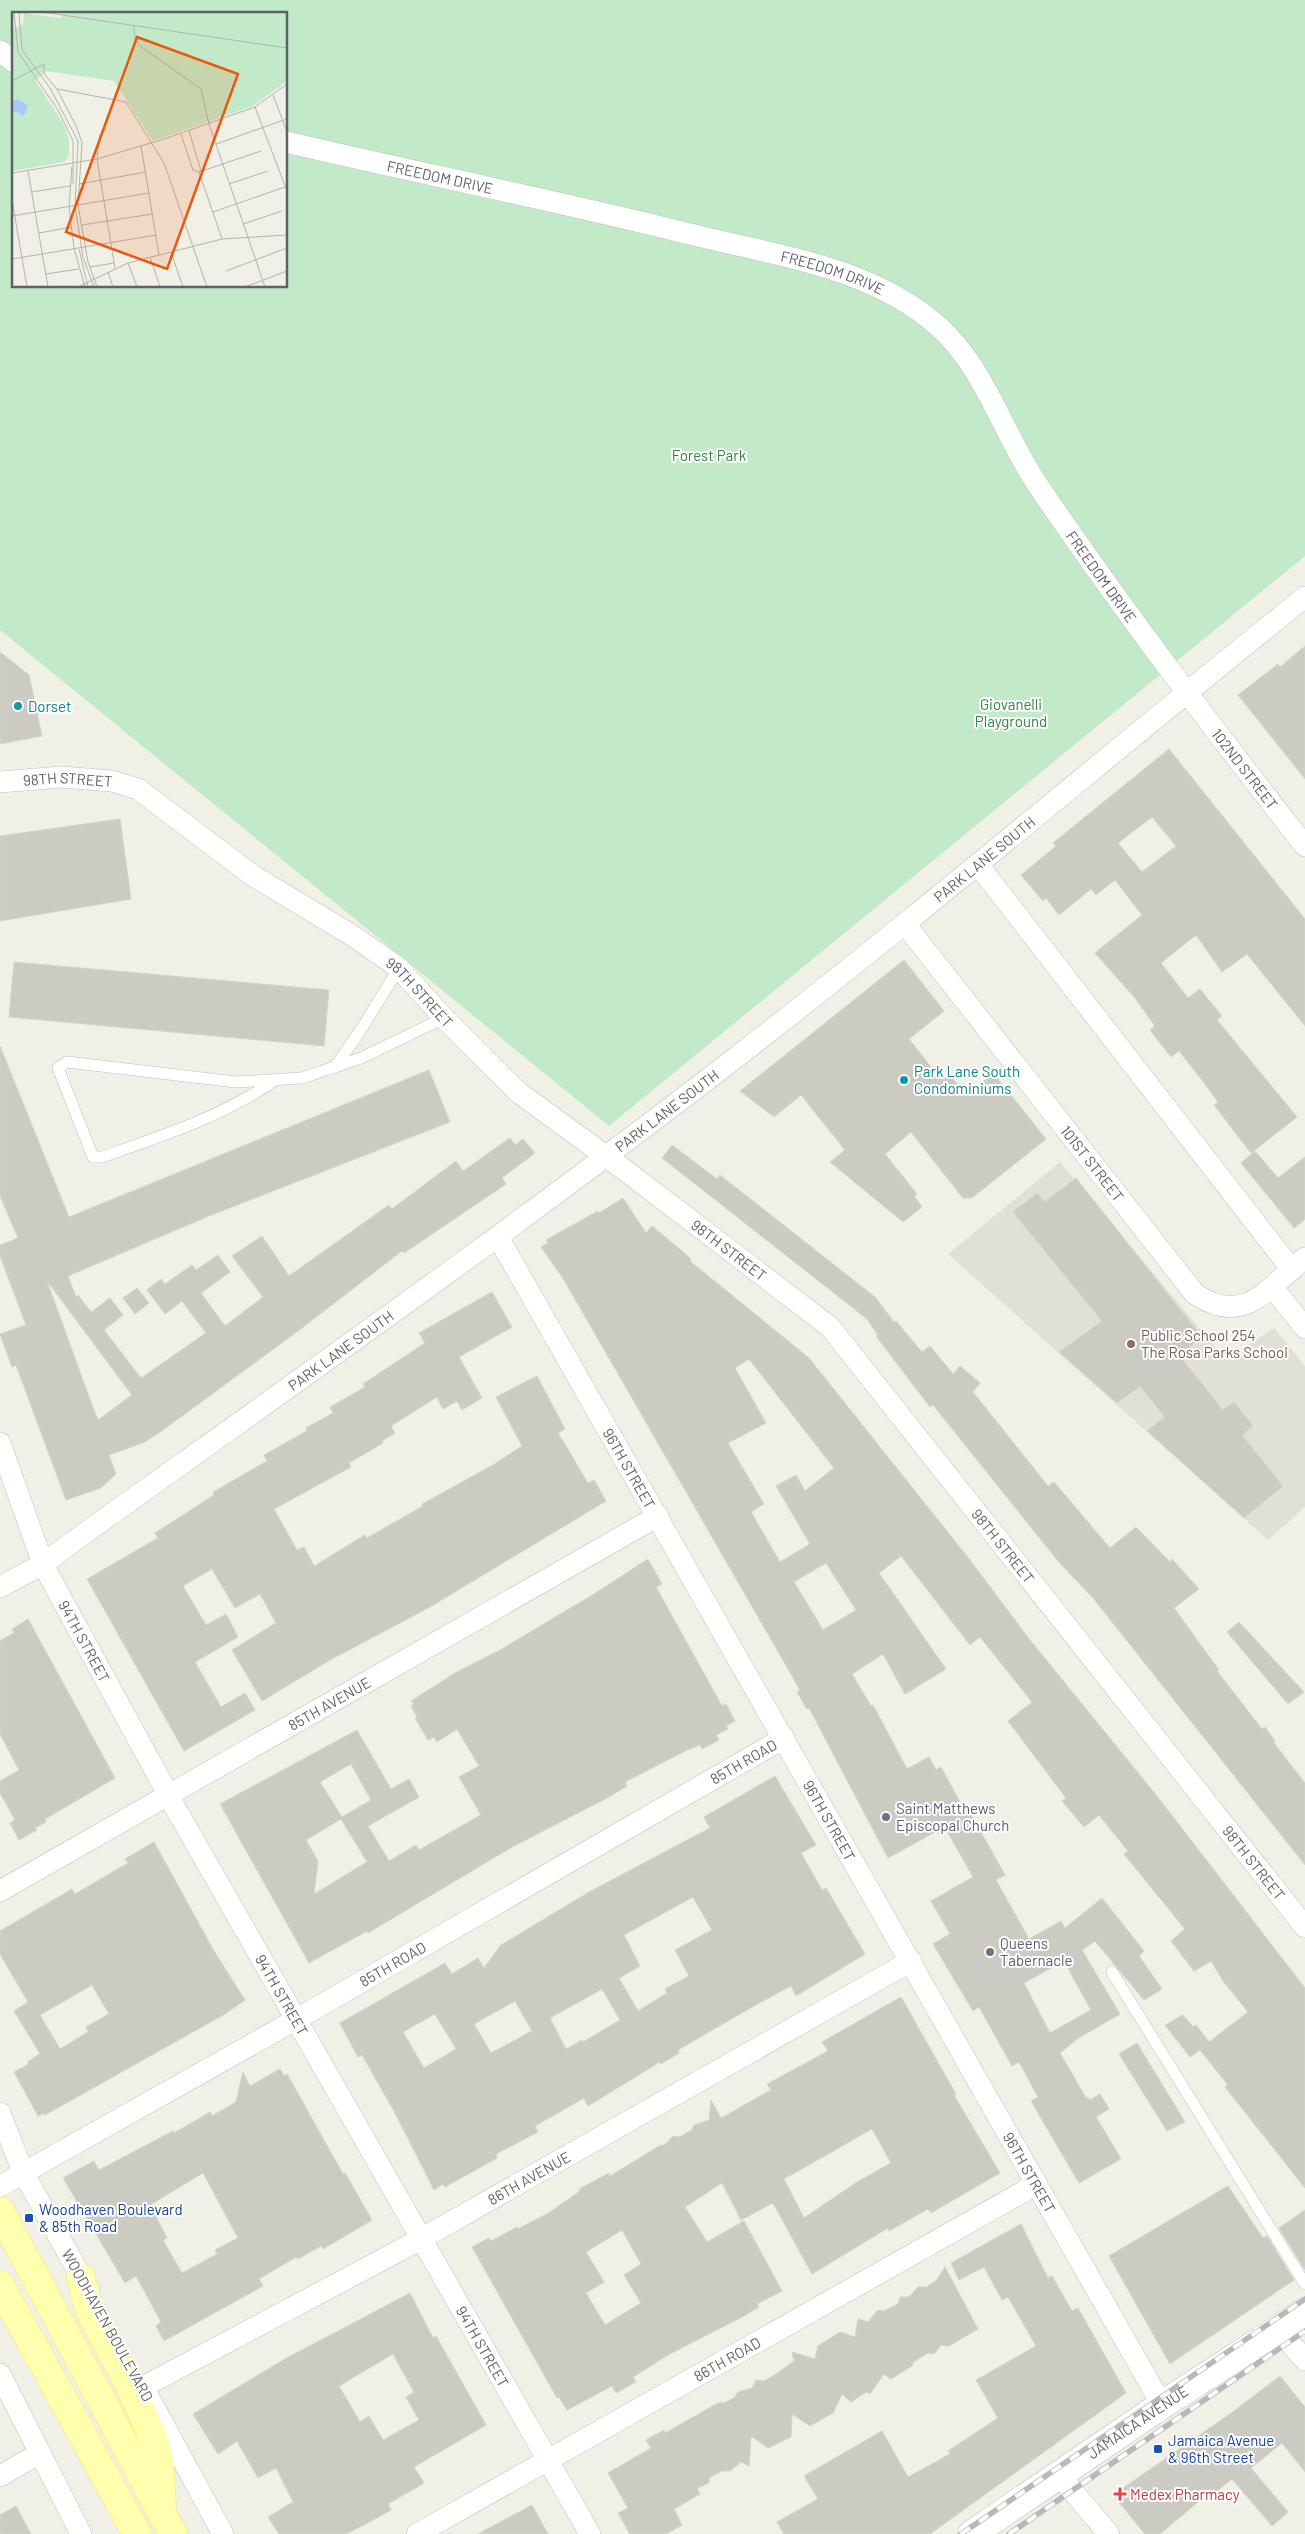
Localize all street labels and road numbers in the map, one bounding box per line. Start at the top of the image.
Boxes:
street label: FREEDOM DRIVE [385,156,495,197]
street label: FREEDOM DRIVE [779,246,887,298]
street label: FREEDOM DRIVE [1063,527,1141,626]
street label: 102ND STREET [1208,725,1282,813]
street label: 98TH STREET [22,768,113,790]
street label: PARK LANE SOUTH [930,812,1038,906]
street label: 98TH STREET [383,953,457,1031]
street label: PARK LANE SOUTH [611,1065,722,1156]
street label: 101ST STREET [1057,1122,1128,1205]
street label: 98TH STREET [688,1215,770,1284]
street label: PARK LANE SOUTH [284,1306,397,1394]
street label: 96TH STREET [599,1425,659,1512]
street label: 98TH STREET [968,1505,1038,1587]
street label: 94TH STREET [55,1597,114,1685]
street label: 85TH AVENUE [285,1673,374,1734]
street label: 85TH ROAD [707,1735,780,1788]
street label: 96TH STREET [800,1777,860,1864]
street label: 98TH STREET [1219,1822,1289,1903]
street label: 85TH ROAD [356,1938,429,1990]
street label: 94TH STREET [252,1951,312,2038]
street label: 96TH STREET [1000,2129,1060,2216]
street label: 86TH AVENUE [484,2147,573,2208]
street label: WOODHAVEN BOULEVARD [59,2246,157,2404]
street label: 94TH STREET [453,2303,513,2390]
street label: 86TH ROAD [690,2333,764,2385]
street label: JAMAICA AVENUE [1084,2382,1191,2462]

